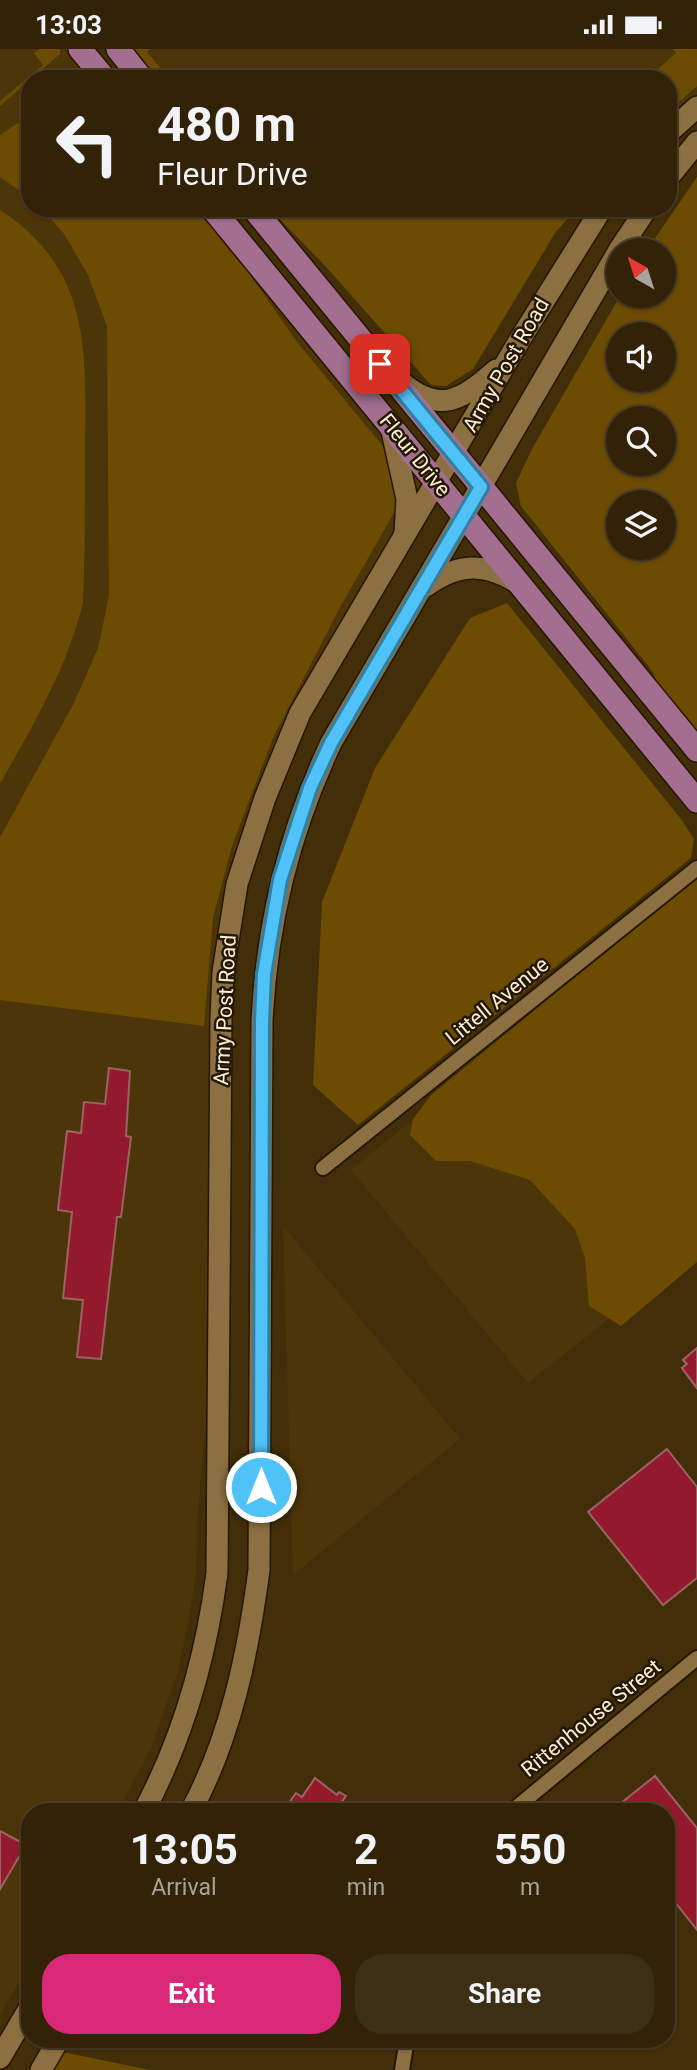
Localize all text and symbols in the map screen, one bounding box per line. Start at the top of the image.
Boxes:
text: 13:03 [35,10,102,40]
text: 480 m [157,96,296,153]
icon: left [42,98,133,189]
text: Fleur Drive [157,155,308,193]
north arrow [606,238,676,308]
map controls [606,238,676,560]
street label: Army Post Road [458,294,554,436]
button: sound [606,322,676,392]
pin [350,334,410,394]
icon: arrive [361,345,399,383]
button: search [606,406,676,476]
street label: Fleur Drive [375,409,455,501]
button: layers [606,490,676,560]
street label: Army Post Road [209,934,241,1086]
street label: Littell Avenue [441,952,553,1050]
position arrow [224,1450,298,1524]
street label: Rittenhouse Street [517,1654,666,1782]
text: 13:05 [130,1825,238,1874]
text: 2 [354,1825,378,1874]
text: 550 [494,1825,566,1874]
text: Arrival [151,1874,217,1901]
text: min [347,1874,385,1901]
text: m [520,1874,540,1901]
button: Exit [42,1954,341,2034]
button: Share [355,1954,654,2034]

